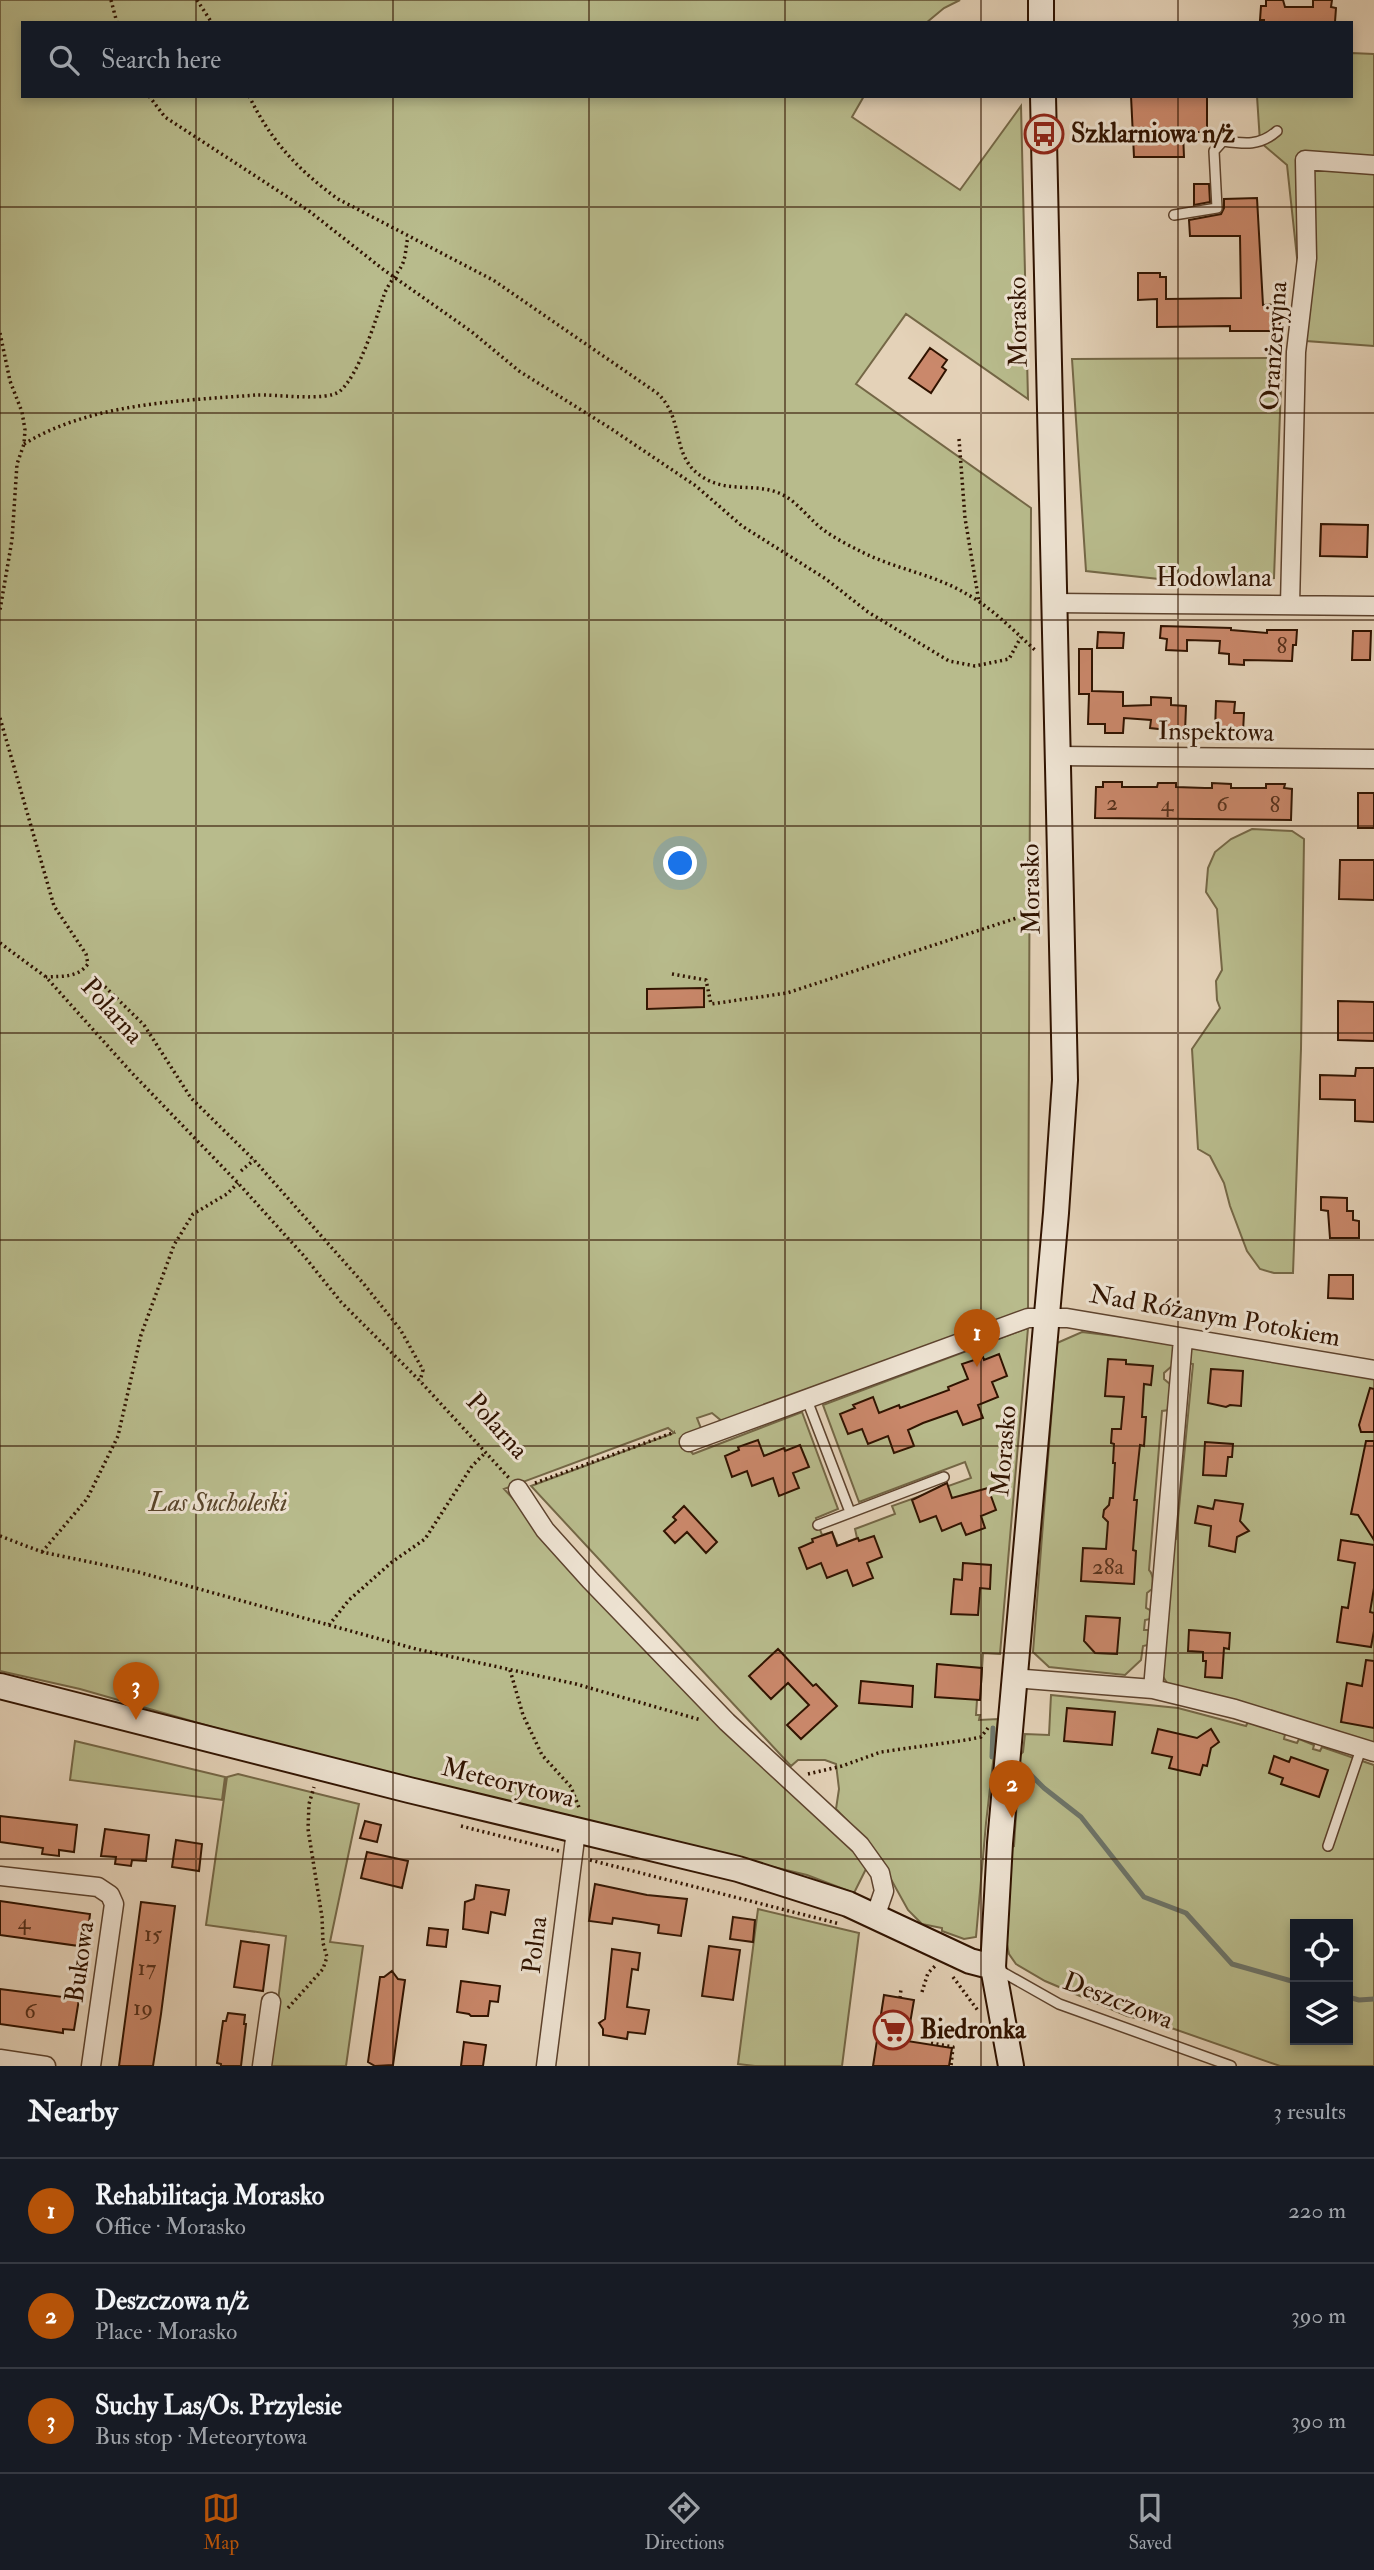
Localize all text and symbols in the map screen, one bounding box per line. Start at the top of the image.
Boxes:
search box [21,21,1353,98]
icon: search [45,41,83,79]
text: Search here [101,44,221,76]
bus stop icon: Szklarniowa n/ż [1023,113,1065,155]
place label: Szklarniowa n/ż [1071,118,1235,150]
street label: Morasko [1001,276,1035,368]
street label: Oranżeryjna [1254,280,1295,412]
street label: Hodowlana [1156,562,1272,594]
house number: 8 [1277,631,1288,660]
street label: Inspektowa [1158,715,1275,750]
house number: 2 [1106,788,1118,817]
house number: 4 [1161,789,1175,818]
house number: 6 [1216,789,1229,818]
house number: 8 [1270,790,1281,819]
street label: Morasko [1014,843,1048,935]
your location [663,846,697,880]
street label: Polarna [74,971,150,1051]
street label: Nad Różanym Potokiem [1087,1278,1343,1354]
pin: 1 [954,1309,1000,1367]
street label: Polarna [459,1386,535,1466]
street label: Morasko [984,1404,1024,1498]
park label: Las Sucholeski [148,1487,287,1519]
house number: 28a [1092,1552,1124,1581]
pin: 3 [113,1662,159,1720]
street label: Meteorytowa [438,1751,578,1815]
pin: 2 [989,1760,1035,1818]
house number: 4 [18,1907,32,1936]
street label: Polna [516,1914,554,1976]
street label: Bukowa [58,1919,102,2005]
house number: 15 [144,1919,162,1948]
map controls [1290,1919,1353,2045]
button: locate [1290,1919,1353,1982]
house number: 17 [138,1953,157,1982]
street label: Deszczowa [1058,1965,1178,2037]
button: layers [1290,1982,1353,2045]
house number: 19 [133,1993,153,2022]
house number: 6 [24,1996,37,2025]
supermarket icon: Biedronka [872,2009,914,2051]
place label: Biedronka [920,2014,1027,2046]
text: Nearby [28,2093,118,2130]
text: 3 results [1273,2097,1346,2126]
text: Rehabilitacja Morasko [95,2180,324,2212]
text: 1 [47,2196,55,2225]
text: 220 m [1288,2196,1346,2225]
text: Office · Morasko [95,2212,246,2241]
text: Deszczowa n/ż [95,2285,249,2317]
text: 2 [45,2301,57,2330]
text: 390 m [1291,2301,1346,2330]
text: Place · Morasko [95,2317,237,2346]
text: Suchy Las/Os. Przylesie [95,2390,342,2422]
text: 3 [47,2406,55,2435]
text: 390 m [1291,2406,1346,2435]
text: Bus stop · Meteorytowa [95,2422,307,2451]
tab: Map [202,2489,240,2555]
tab: Directions [644,2489,724,2555]
tab: Saved [1128,2489,1172,2555]

